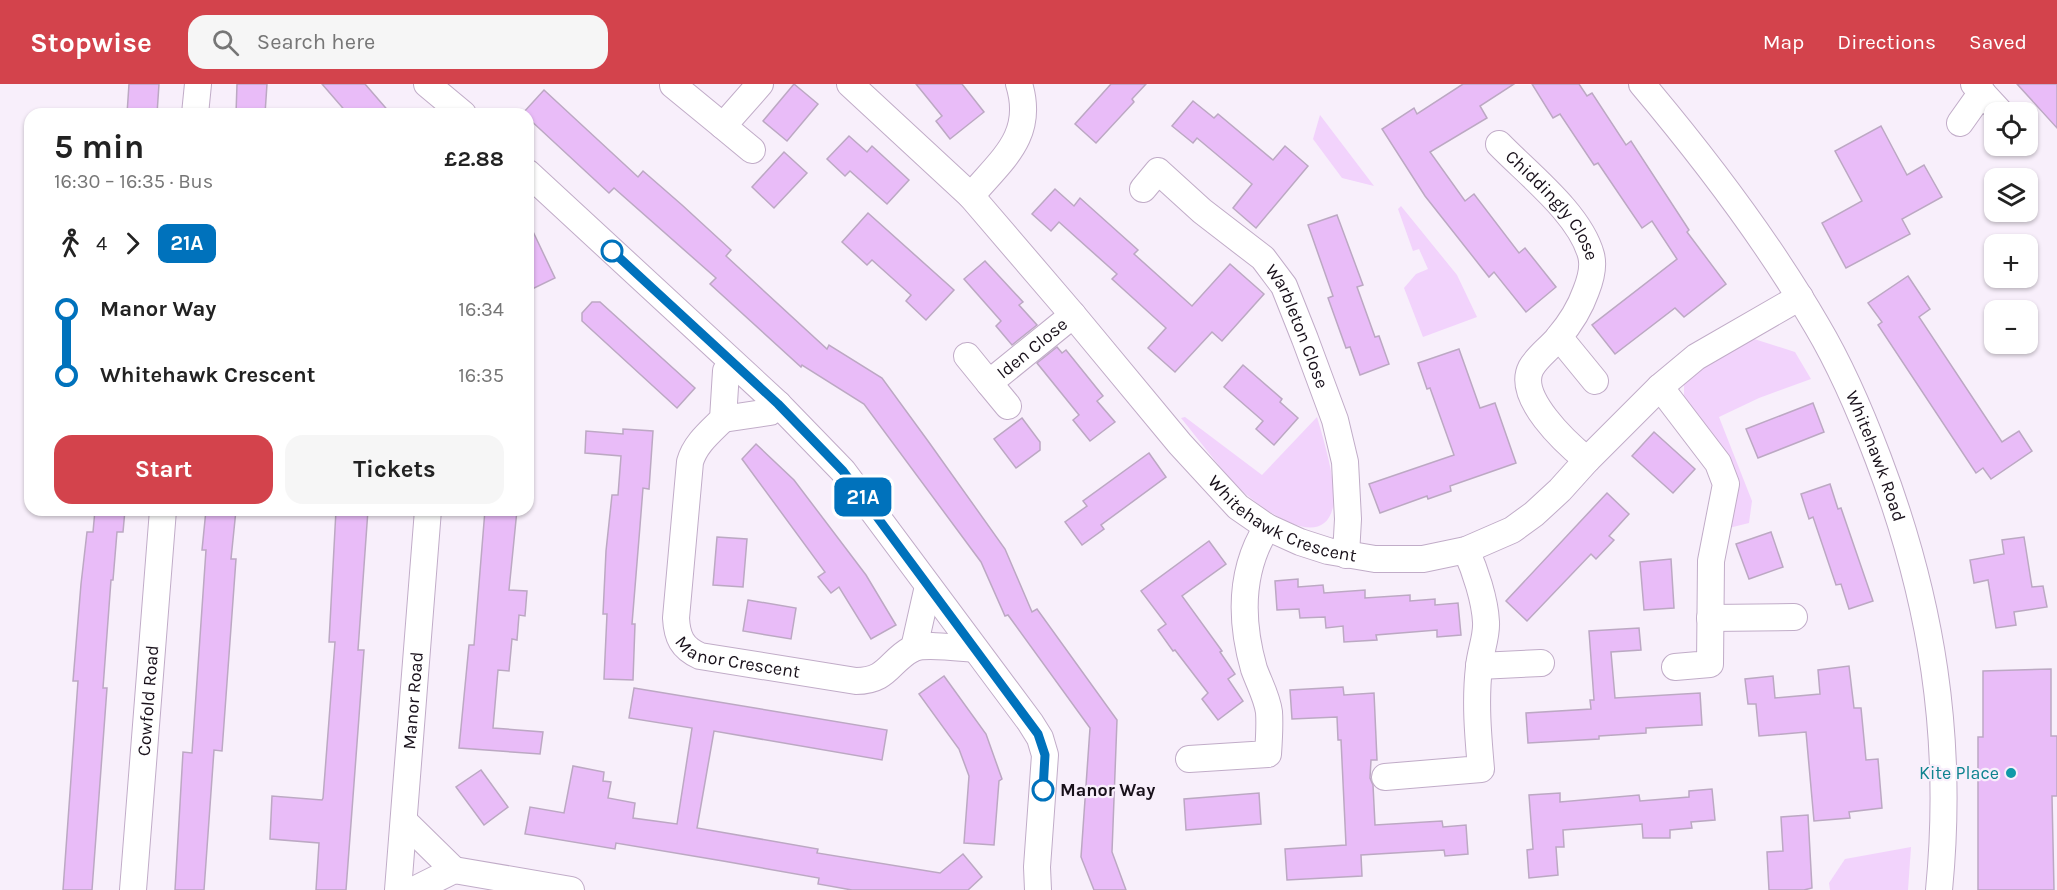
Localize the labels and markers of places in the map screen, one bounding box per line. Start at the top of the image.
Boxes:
unlabelled marker [601,240,623,262]
place label: Kite Place [1919,762,1999,784]
marker: Kite Place [2004,766,2018,780]
marker: Manor Way [1032,779,1054,801]
place label: Manor Way [1060,779,1155,801]

